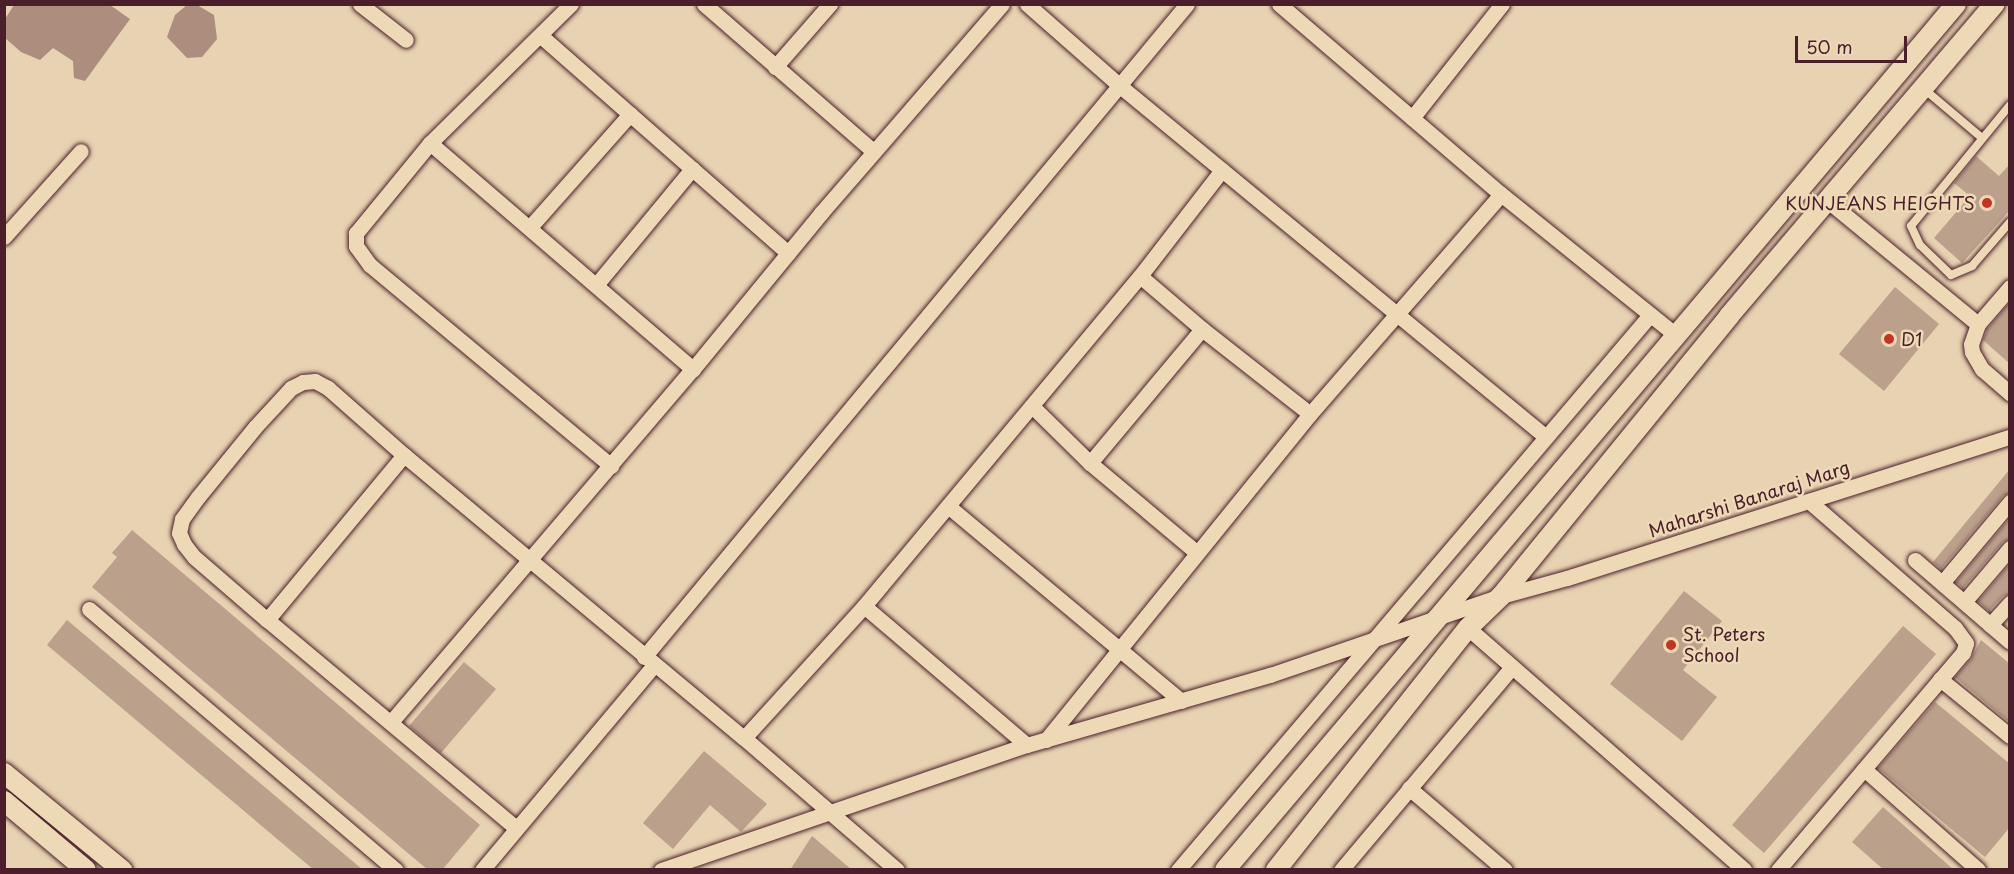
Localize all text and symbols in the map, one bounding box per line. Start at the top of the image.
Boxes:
scale bar [1798,24,1910,62]
text: 50 m [1806,33,1853,60]
place label: KUNJEANS HEIGHTS [1787,192,1975,214]
marker: KUNJEANS HEIGHTS [1980,196,1994,210]
place label: D1 [1901,328,1922,350]
marker: D1 [1882,332,1896,346]
street label: Maharshi Banaraj Marg [1646,456,1852,542]
place label: St. Peters School [1683,624,1765,666]
marker: St. Peters School [1664,638,1678,652]

